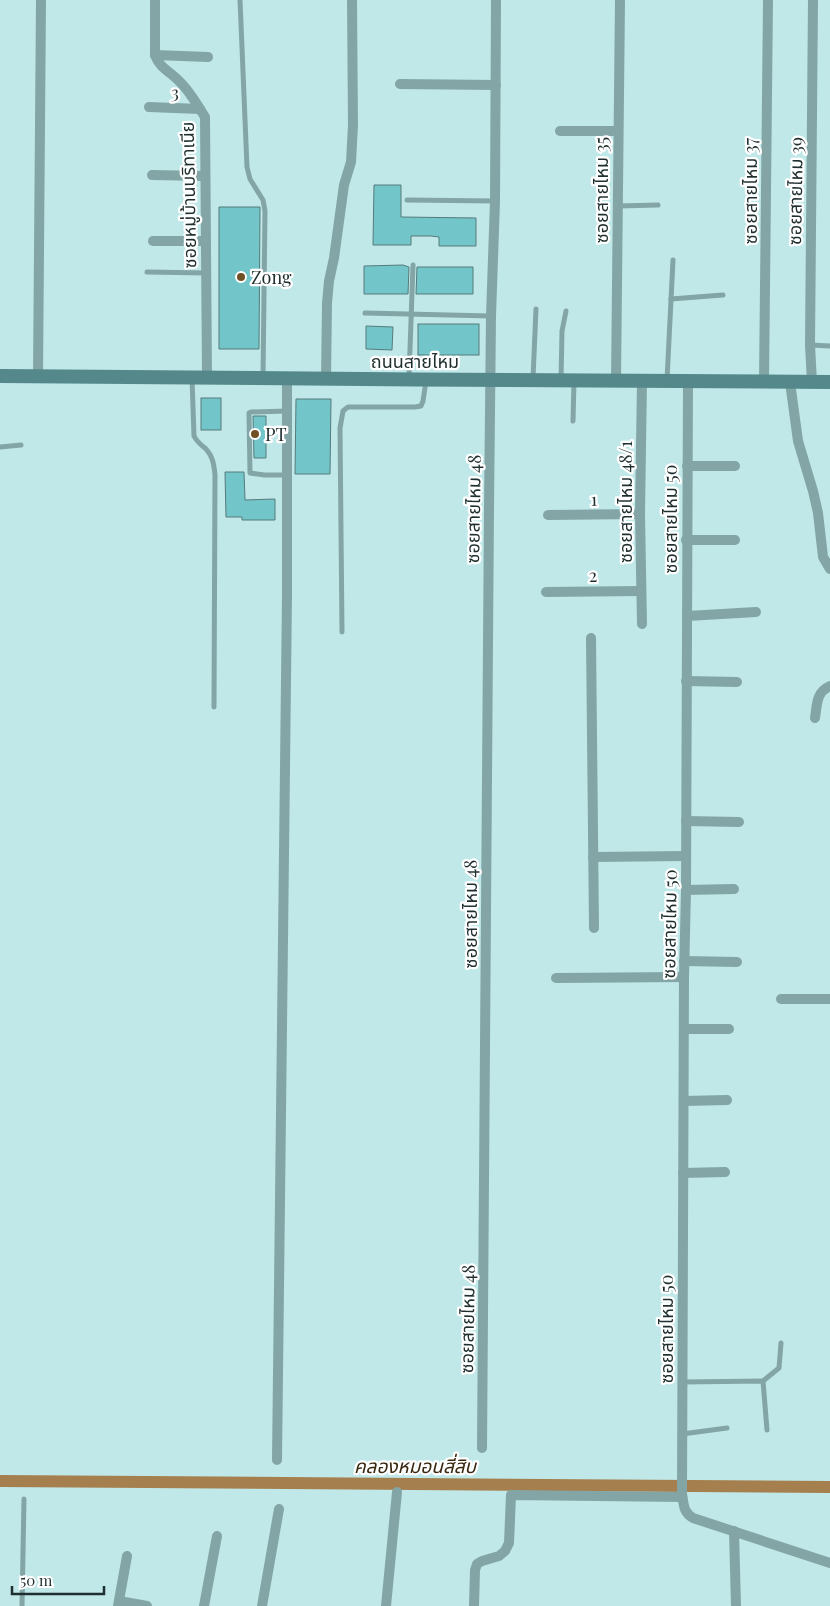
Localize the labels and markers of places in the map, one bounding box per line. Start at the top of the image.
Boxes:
place label: Zong [251,265,292,289]
marker: Zong [235,271,247,283]
place label: PT [265,422,287,446]
marker: PT [249,428,261,440]

